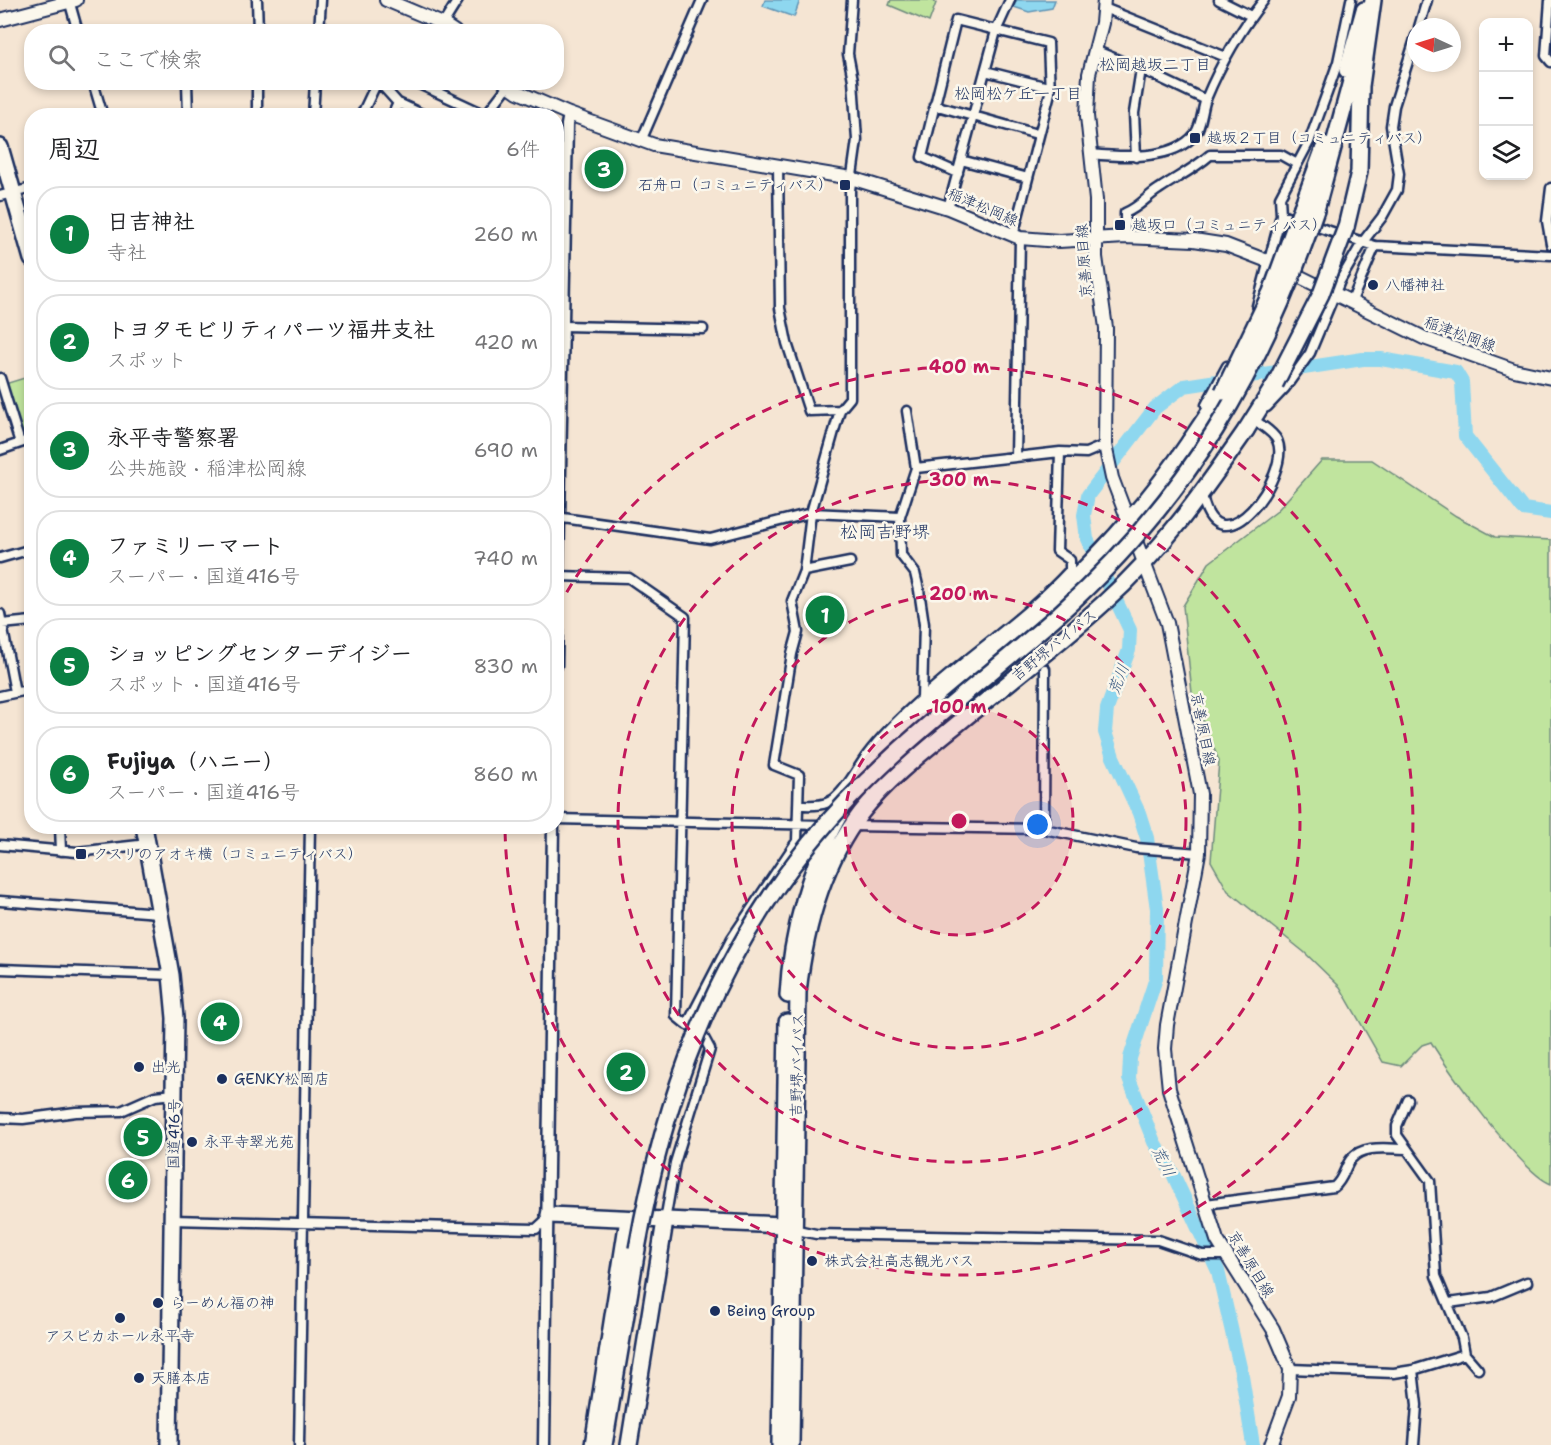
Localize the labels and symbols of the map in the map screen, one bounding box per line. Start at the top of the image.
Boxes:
north arrow [1407,18,1461,72]
district label: 松岡越坂二丁目 [1099,54,1211,75]
district label: 松岡松ケ丘一丁目 [954,83,1082,104]
place label: 越坂２丁目（コミュニティバス） [1207,128,1432,148]
marker: 越坂２丁目（コミュニティバス） [1188,131,1202,145]
pin: 3 [584,146,624,192]
place label: 石舟口（コミュニティバス） [638,175,833,195]
marker: 石舟口（コミュニティバス） [838,178,852,192]
street label: 稲津松岡線 [945,183,1021,231]
place label: 越坂口（コミュニティバス） [1132,215,1327,235]
marker: 越坂口（コミュニティバス） [1113,218,1127,232]
street label: 京善原目線 [1071,223,1097,299]
place label: 八幡神社 [1385,275,1445,295]
marker: 八幡神社 [1366,278,1380,292]
street label: 稲津松岡線 [1421,312,1499,356]
text: 400 m [929,355,990,379]
text: 300 m [929,468,990,492]
district label: 松岡吉野堺 [840,520,930,544]
text: 200 m [929,582,990,606]
pin: 1 [806,592,844,638]
street label: 吉野堺バイパス [1007,604,1101,686]
water label: 荒川 [1103,660,1134,698]
street label: 京善原目線 [1186,690,1220,768]
text: 100 m [931,695,987,719]
your location [1023,810,1052,839]
centre of rings [949,811,969,831]
place label: クスリのアオキ横（コミュニティバス） [93,844,363,864]
marker: クスリのアオキ横（コミュニティバス） [74,847,88,861]
pin: 4 [200,1000,240,1044]
street label: 吉野堺バイパス [786,1012,808,1118]
pin: 2 [606,1050,646,1094]
place label: 出光 [151,1057,181,1077]
marker: 出光 [132,1060,146,1074]
place label: GENKY松岡店 [234,1069,329,1089]
marker: GENKY松岡店 [215,1072,229,1086]
street label: 国道416号 [163,1098,185,1170]
pin: 5 [124,1114,162,1160]
place label: 永平寺翠光苑 [204,1132,294,1152]
marker: 永平寺翠光苑 [185,1135,199,1149]
water label: 荒川 [1147,1142,1180,1180]
pin: 6 [108,1158,148,1202]
street label: 京善原目線 [1223,1227,1279,1301]
place label: 株式会社高志観光バス [824,1251,974,1271]
marker: 株式会社高志観光バス [805,1254,819,1268]
place label: らーめん福の神 [170,1293,275,1313]
marker: らーめん福の神 [151,1296,165,1310]
place label: Being Group [727,1301,815,1321]
marker: Being Group [708,1304,722,1318]
marker: アスピカホール永平寺 [113,1311,127,1325]
place label: アスピカホール永平寺 [45,1326,195,1346]
place label: 天膳本店 [151,1368,211,1388]
marker: 天膳本店 [132,1371,146,1385]

